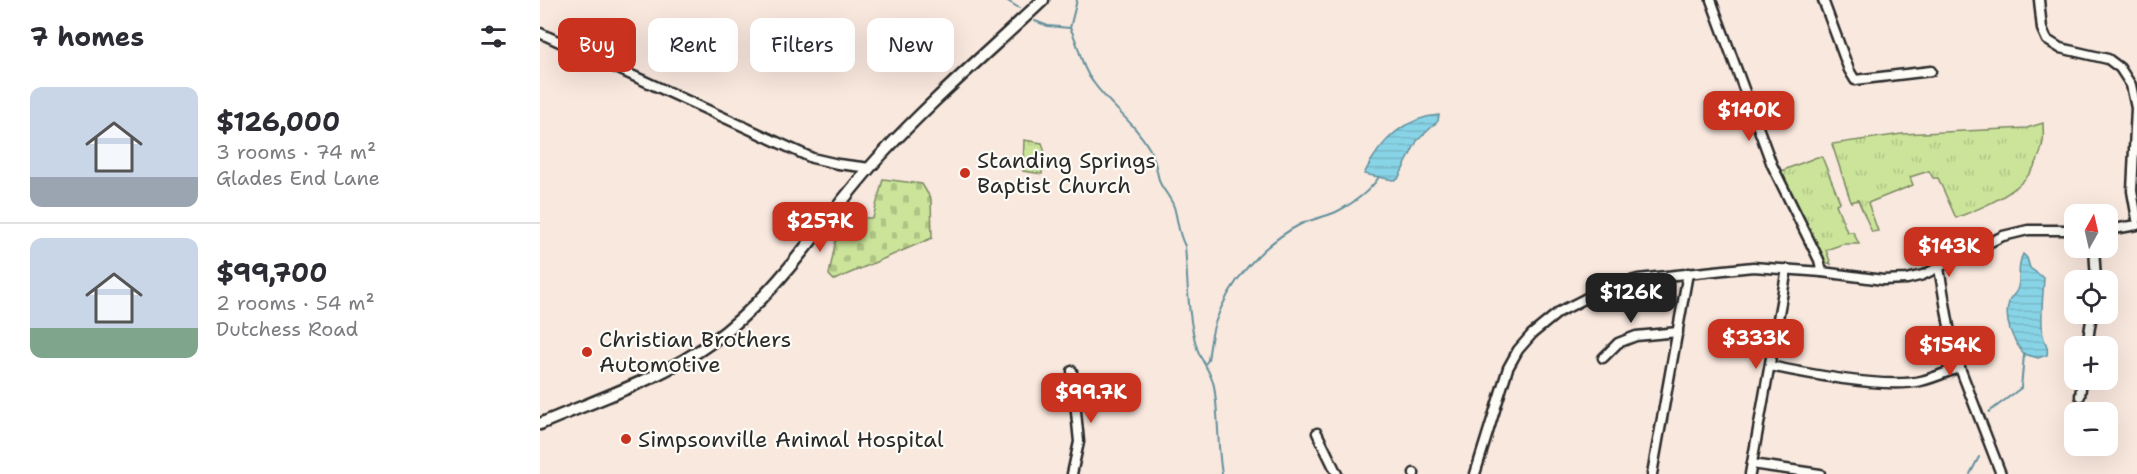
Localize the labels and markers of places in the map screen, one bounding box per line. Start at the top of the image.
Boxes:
pin: $140K [1707,91,1791,142]
place label: Standing Springs Baptist Church [977,146,1156,200]
marker: Standing Springs Baptist Church [958,166,972,180]
pin: $257K [778,202,862,253]
pin: $143K [1907,227,1991,278]
pin: $126K [1589,273,1673,324]
pin: $333K [1714,319,1798,370]
place label: Christian Brothers Automotive [599,325,792,379]
pin: $154K [1908,326,1992,377]
marker: Christian Brothers Automotive [580,345,594,359]
pin: $99.7K [1042,373,1140,424]
place label: Simpsonville Animal Hospital [638,425,944,454]
marker: Simpsonville Animal Hospital [619,432,633,446]

